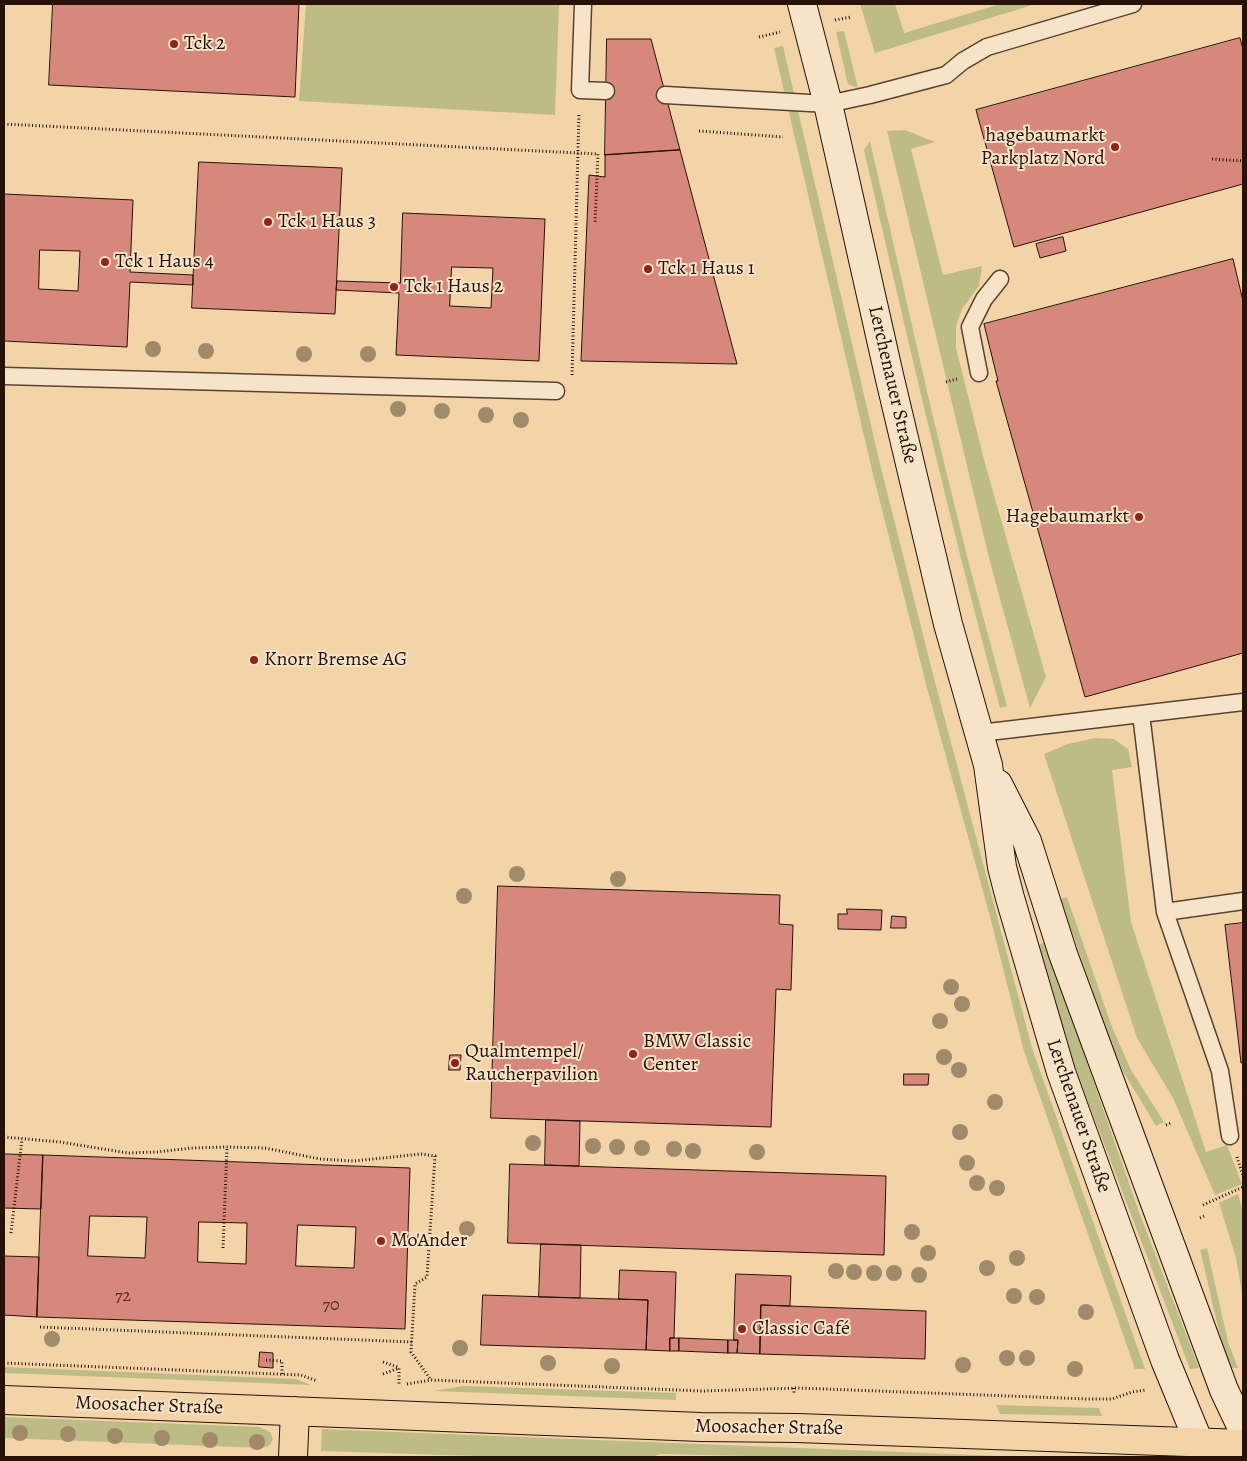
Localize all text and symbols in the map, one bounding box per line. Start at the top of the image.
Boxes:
place label: Tck 2 [184,32,226,56]
marker: Tck 2 [168,38,180,50]
place label: hagebaumarkt Parkplatz Nord [981,124,1105,171]
marker: hagebaumarkt Parkplatz Nord [1109,141,1121,153]
place label: Tck 1 Haus 3 [278,210,376,234]
marker: Tck 1 Haus 3 [262,216,274,228]
place label: Tck 1 Haus 4 [115,250,214,274]
marker: Tck 1 Haus 4 [99,256,111,268]
place label: Tck 1 Haus 1 [658,257,755,281]
marker: Tck 1 Haus 1 [642,263,654,275]
place label: Tck 1 Haus 2 [404,275,503,299]
marker: Tck 1 Haus 2 [388,281,400,293]
street label: Lerchenauer Straße [862,304,922,466]
place label: Hagebaumarkt [1006,505,1129,529]
marker: Hagebaumarkt [1133,511,1145,523]
place label: Knorr Bremse AG [264,648,407,672]
marker: Knorr Bremse AG [248,654,260,666]
place label: BMW Classic Center [643,1030,751,1077]
street label: Lerchenauer Straße [1040,1036,1116,1196]
place label: Qualmtempel/ Raucherpavilion [465,1040,598,1087]
marker: BMW Classic Center [627,1048,639,1060]
marker: Qualmtempel/ Raucherpavilion [449,1057,461,1069]
place label: Mo'Ander [391,1229,467,1253]
marker: Mo'Ander [375,1235,387,1247]
house number: 72 [115,1286,131,1308]
house number: 70 [322,1295,340,1317]
place label: Classic Café [752,1317,850,1341]
marker: Classic Café [736,1323,748,1335]
street label: Moosacher Straße [74,1391,224,1421]
street label: Moosacher Straße [695,1415,843,1441]

